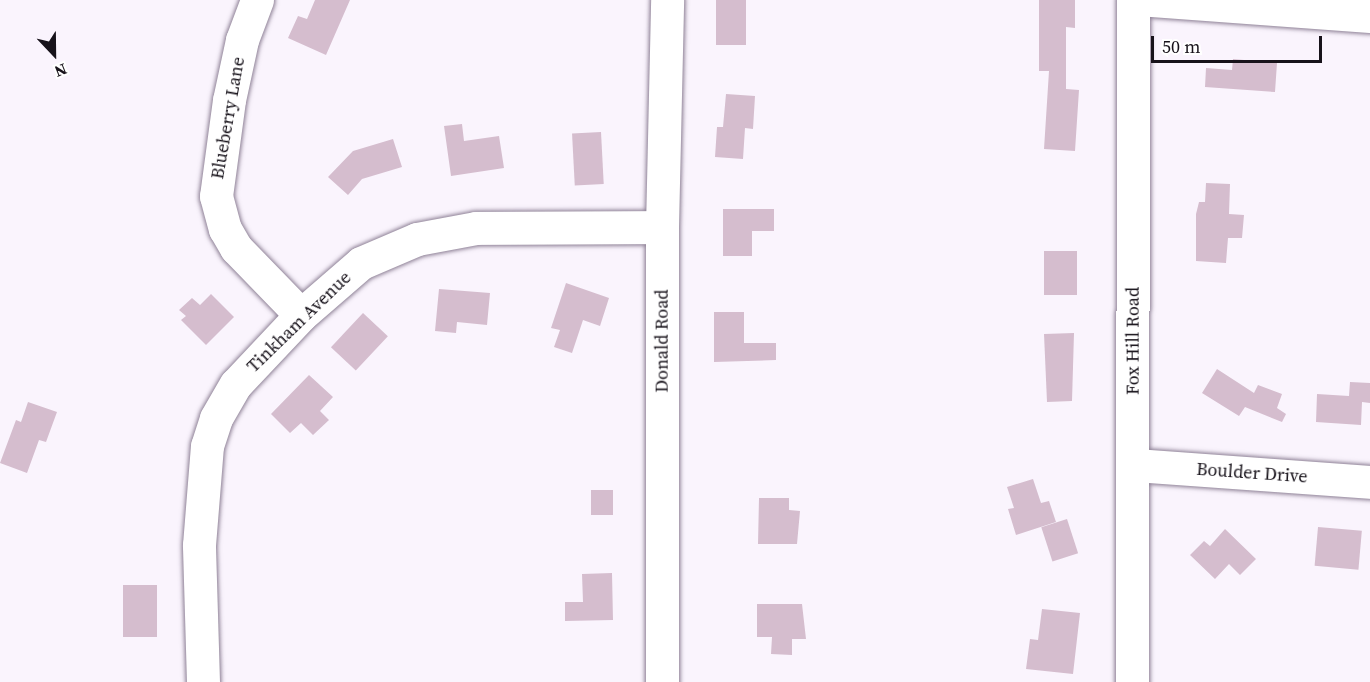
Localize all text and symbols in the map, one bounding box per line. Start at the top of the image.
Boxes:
north arrow [24,24,84,84]
scale bar [1154,24,1325,62]
text: 50 m [1162,34,1200,59]
street label: Blueberry Lane [207,55,249,181]
text: N [51,58,70,83]
street label: Tinkham Avenue [242,267,356,377]
street label: Fox Hill Road [1122,287,1144,395]
street label: Donald Road [651,289,673,393]
street label: Boulder Drive [1196,458,1308,488]

